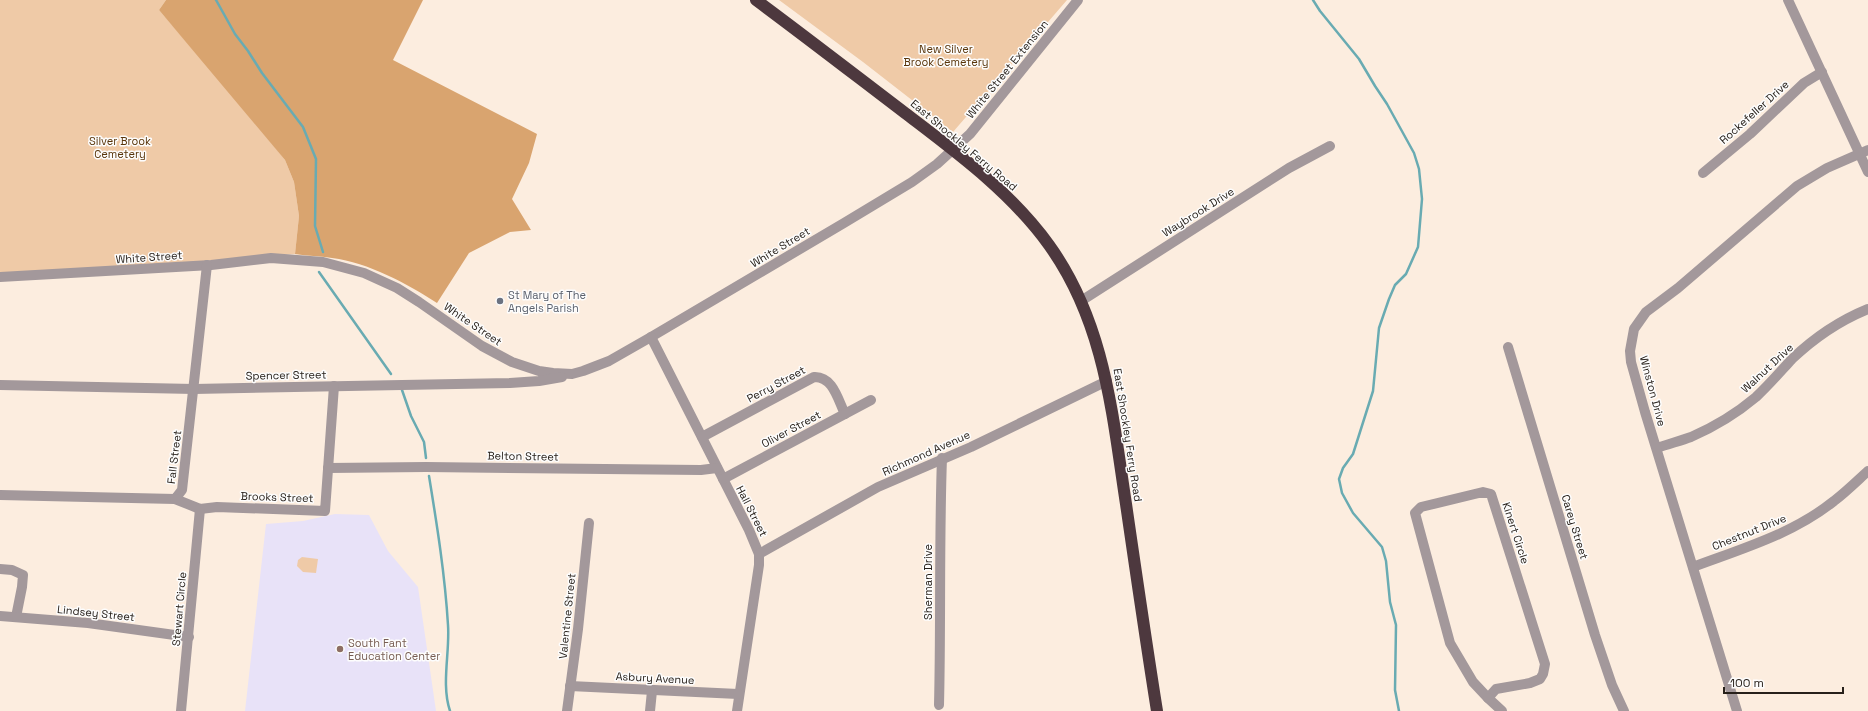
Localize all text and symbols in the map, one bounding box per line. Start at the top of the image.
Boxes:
street label: White Street Extension [963,17,1051,121]
park label: New Silver Brook Cemetery [903,42,989,69]
street label: Rockefeller Drive [1716,77,1792,147]
street label: East Shockley Ferry Road [908,96,1020,194]
park label: Silver Brook Cemetery [89,134,151,161]
street label: Waybrook Drive [1159,184,1237,240]
street label: White Street [748,224,812,270]
street label: White Street [115,248,183,266]
place label: St Mary of The Angels Parish [508,288,586,315]
marker: St Mary of The Angels Parish [495,296,505,306]
street label: White Street [441,299,505,349]
street label: Walnut Drive [1738,340,1796,396]
street label: Winston Drive [1637,354,1669,428]
street label: Perry Street [744,363,808,405]
street label: Spencer Street [246,367,326,383]
street label: East Shockley Ferry Road [1111,367,1145,503]
street label: Oliver Street [759,407,823,451]
street label: Richmond Avenue [880,427,972,479]
street label: Fall Street [164,429,184,485]
street label: Belton Street [487,448,559,464]
street label: Hall Street [733,483,771,539]
street label: Brooks Street [240,489,314,505]
street label: Carey Street [1559,493,1591,561]
street label: Kinert Circle [1499,500,1533,566]
street label: Chestnut Drive [1710,511,1788,553]
street label: Sherman Drive [921,544,935,620]
street label: Stewart Circle [169,571,189,647]
street label: Valentine Street [556,573,578,659]
street label: Lindsey Street [56,602,136,624]
place label: South Fant Education Center [348,636,440,663]
marker: South Fant Education Center [335,644,345,654]
street label: Asbury Avenue [615,669,695,687]
scale bar [1724,669,1843,695]
text: 100 m [1730,675,1764,691]

